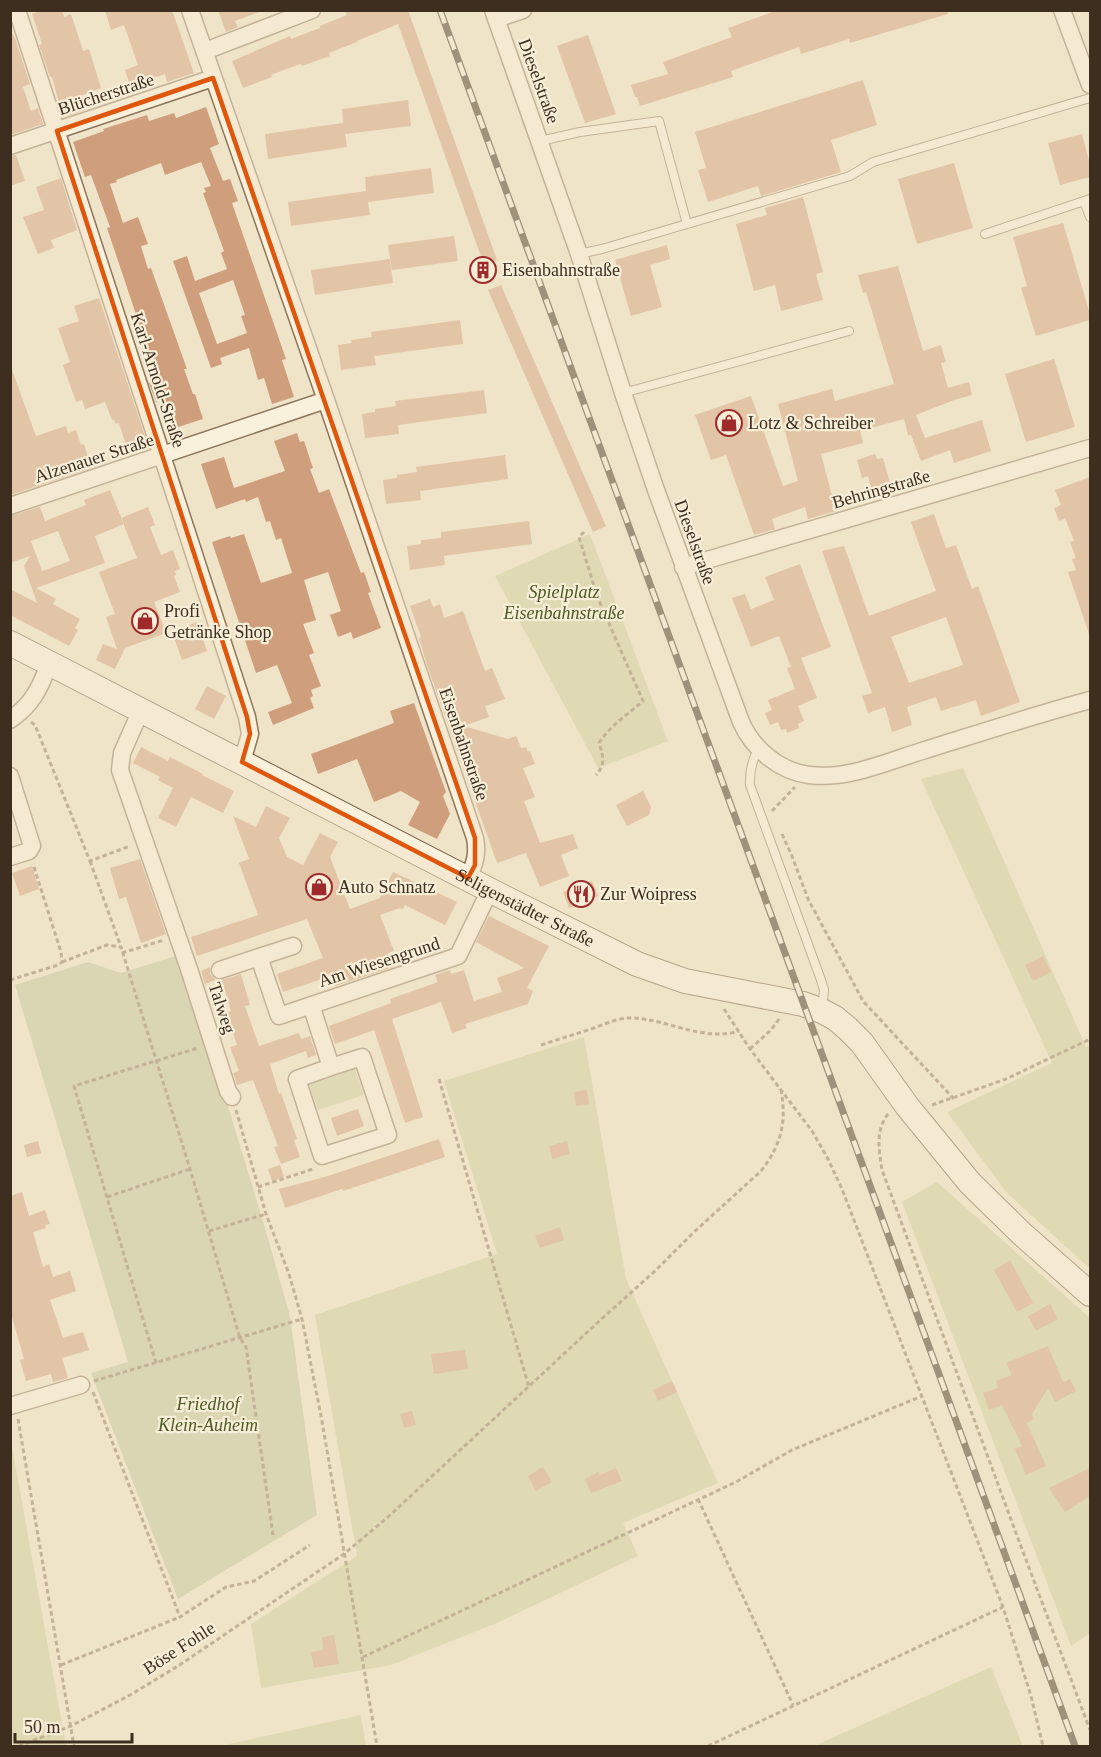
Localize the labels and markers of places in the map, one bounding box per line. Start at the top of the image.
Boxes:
building icon: Eisenbahnstraße [468,255,498,285]
place label: Eisenbahnstraße [502,260,620,280]
shop icon: Lotz & Schreiber [714,408,744,438]
place label: Lotz & Schreiber [748,413,873,433]
place label: Profi Getränke Shop [164,601,271,642]
shop icon: Profi Getränke Shop [130,606,160,636]
shop icon: Auto Schnatz [304,872,334,902]
place label: Auto Schnatz [338,877,435,897]
restaurant icon: Zur Woipress [566,879,596,909]
place label: Zur Woipress [600,884,697,904]

